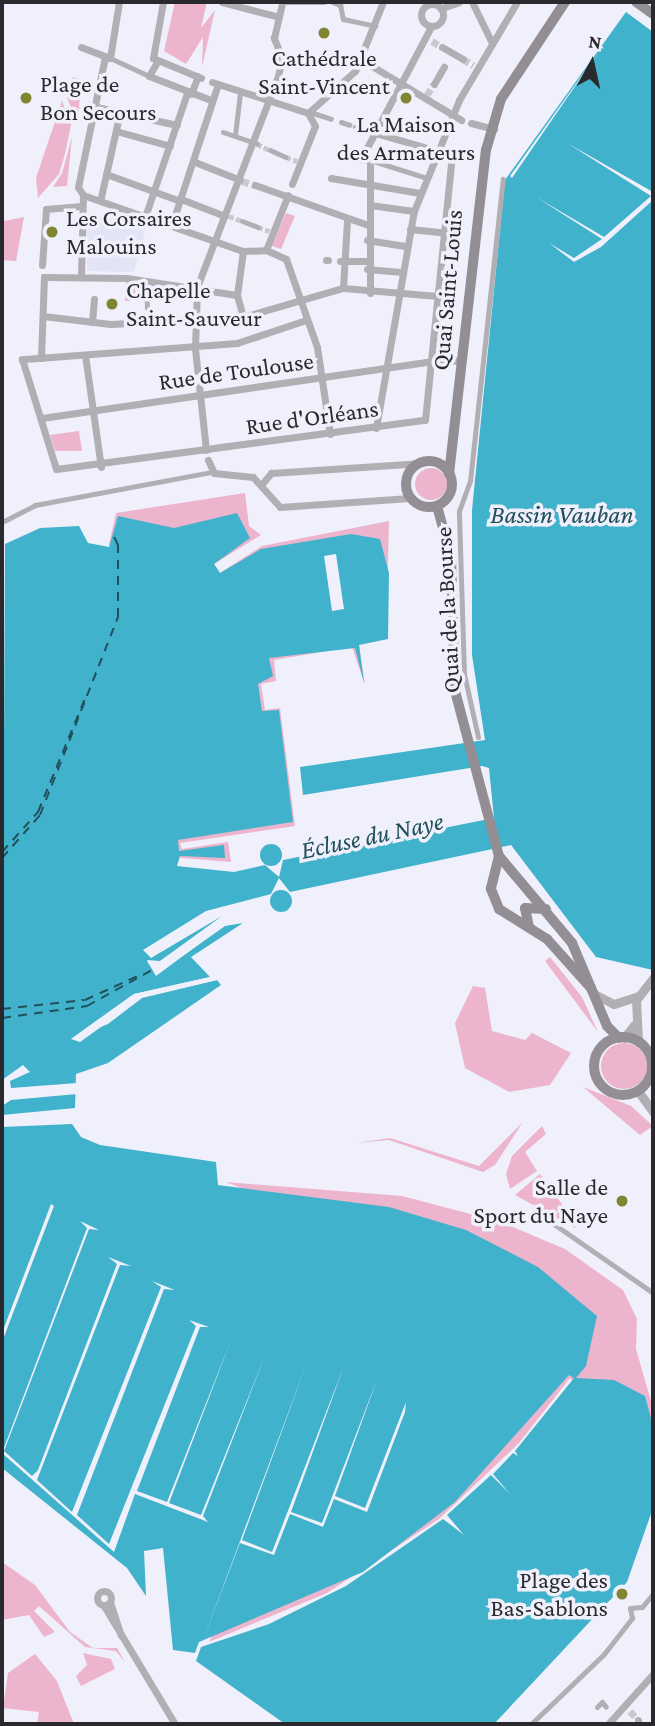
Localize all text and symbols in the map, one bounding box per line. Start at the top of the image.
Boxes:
marker: Cathédrale Saint-Vincent [316,25,332,41]
north arrow [557,28,627,98]
text: N [587,30,603,53]
place label: Cathédrale Saint-Vincent [258,44,390,100]
place label: Plage de Bon Secours [40,70,156,126]
marker: Plage de Bon Secours [18,90,34,106]
marker: La Maison des Armateurs [398,90,414,106]
place label: La Maison des Armateurs [337,110,475,166]
place label: Les Corsaires Malouins [66,204,192,260]
street label: Quai Saint-Louis [426,209,468,371]
marker: Les Corsaires Malouins [44,224,60,240]
place label: Chapelle Saint-Sauveur [126,276,262,332]
marker: Chapelle Saint-Sauveur [104,296,120,312]
street label: Rue de Toulouse [157,346,315,396]
street label: Rue d'Orléans [244,393,380,441]
water label: Bassin Vauban [490,499,634,531]
street label: Quai de la Bourse [428,526,466,694]
water label: Écluse du Naye [298,806,446,866]
place label: Salle de Sport du Naye [473,1173,608,1229]
marker: Salle de Sport du Naye [614,1193,630,1209]
place label: Plage des Bas-Sablons [490,1566,608,1622]
marker: Plage des Bas-Sablons [614,1586,630,1602]

